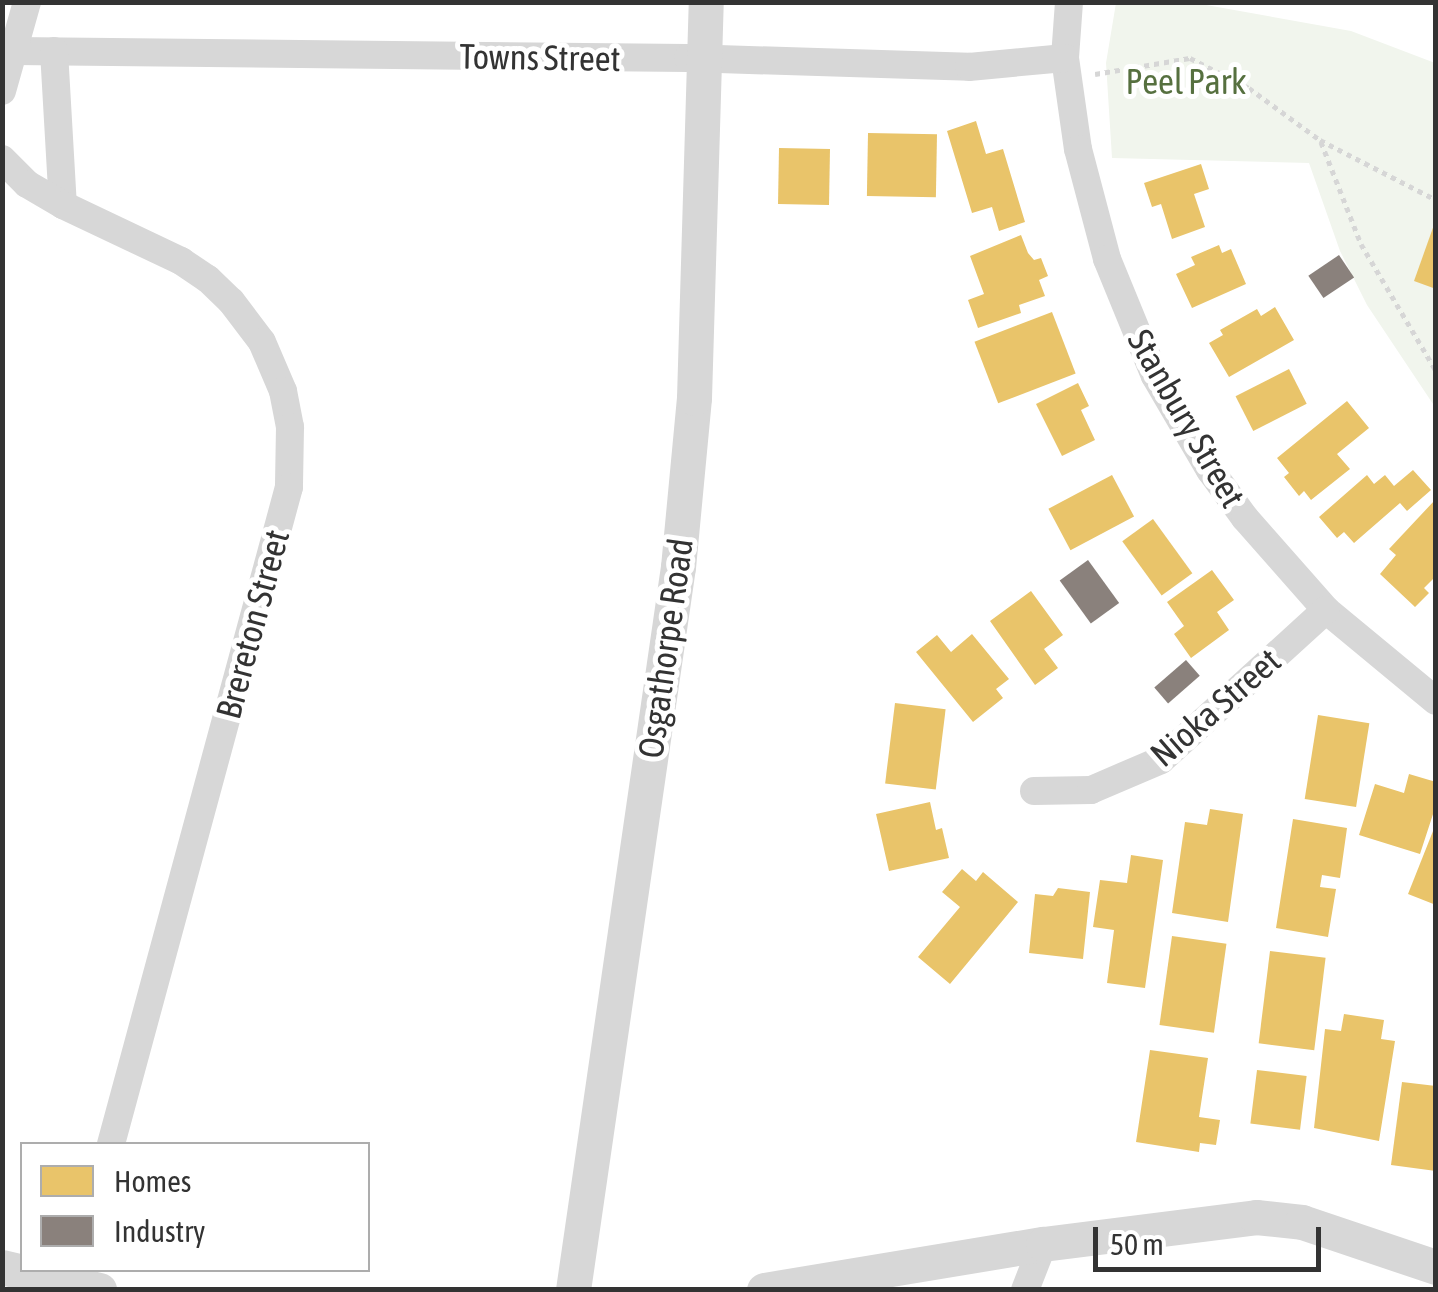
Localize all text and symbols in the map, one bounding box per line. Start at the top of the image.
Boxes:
street label: Towns Street [459,35,621,79]
park label: Peel Park [1126,60,1246,102]
street label: Stanbury Street [1119,322,1255,514]
street label: Brereton Street [207,525,297,723]
street label: Osgathorpe Road [629,535,701,761]
street label: Nioka Street [1141,639,1289,775]
legend [20,1142,370,1272]
text: Homes [114,1164,191,1198]
scale bar [1098,1207,1326,1269]
text: Industry [114,1214,205,1248]
text: 50 m [1110,1227,1164,1261]

